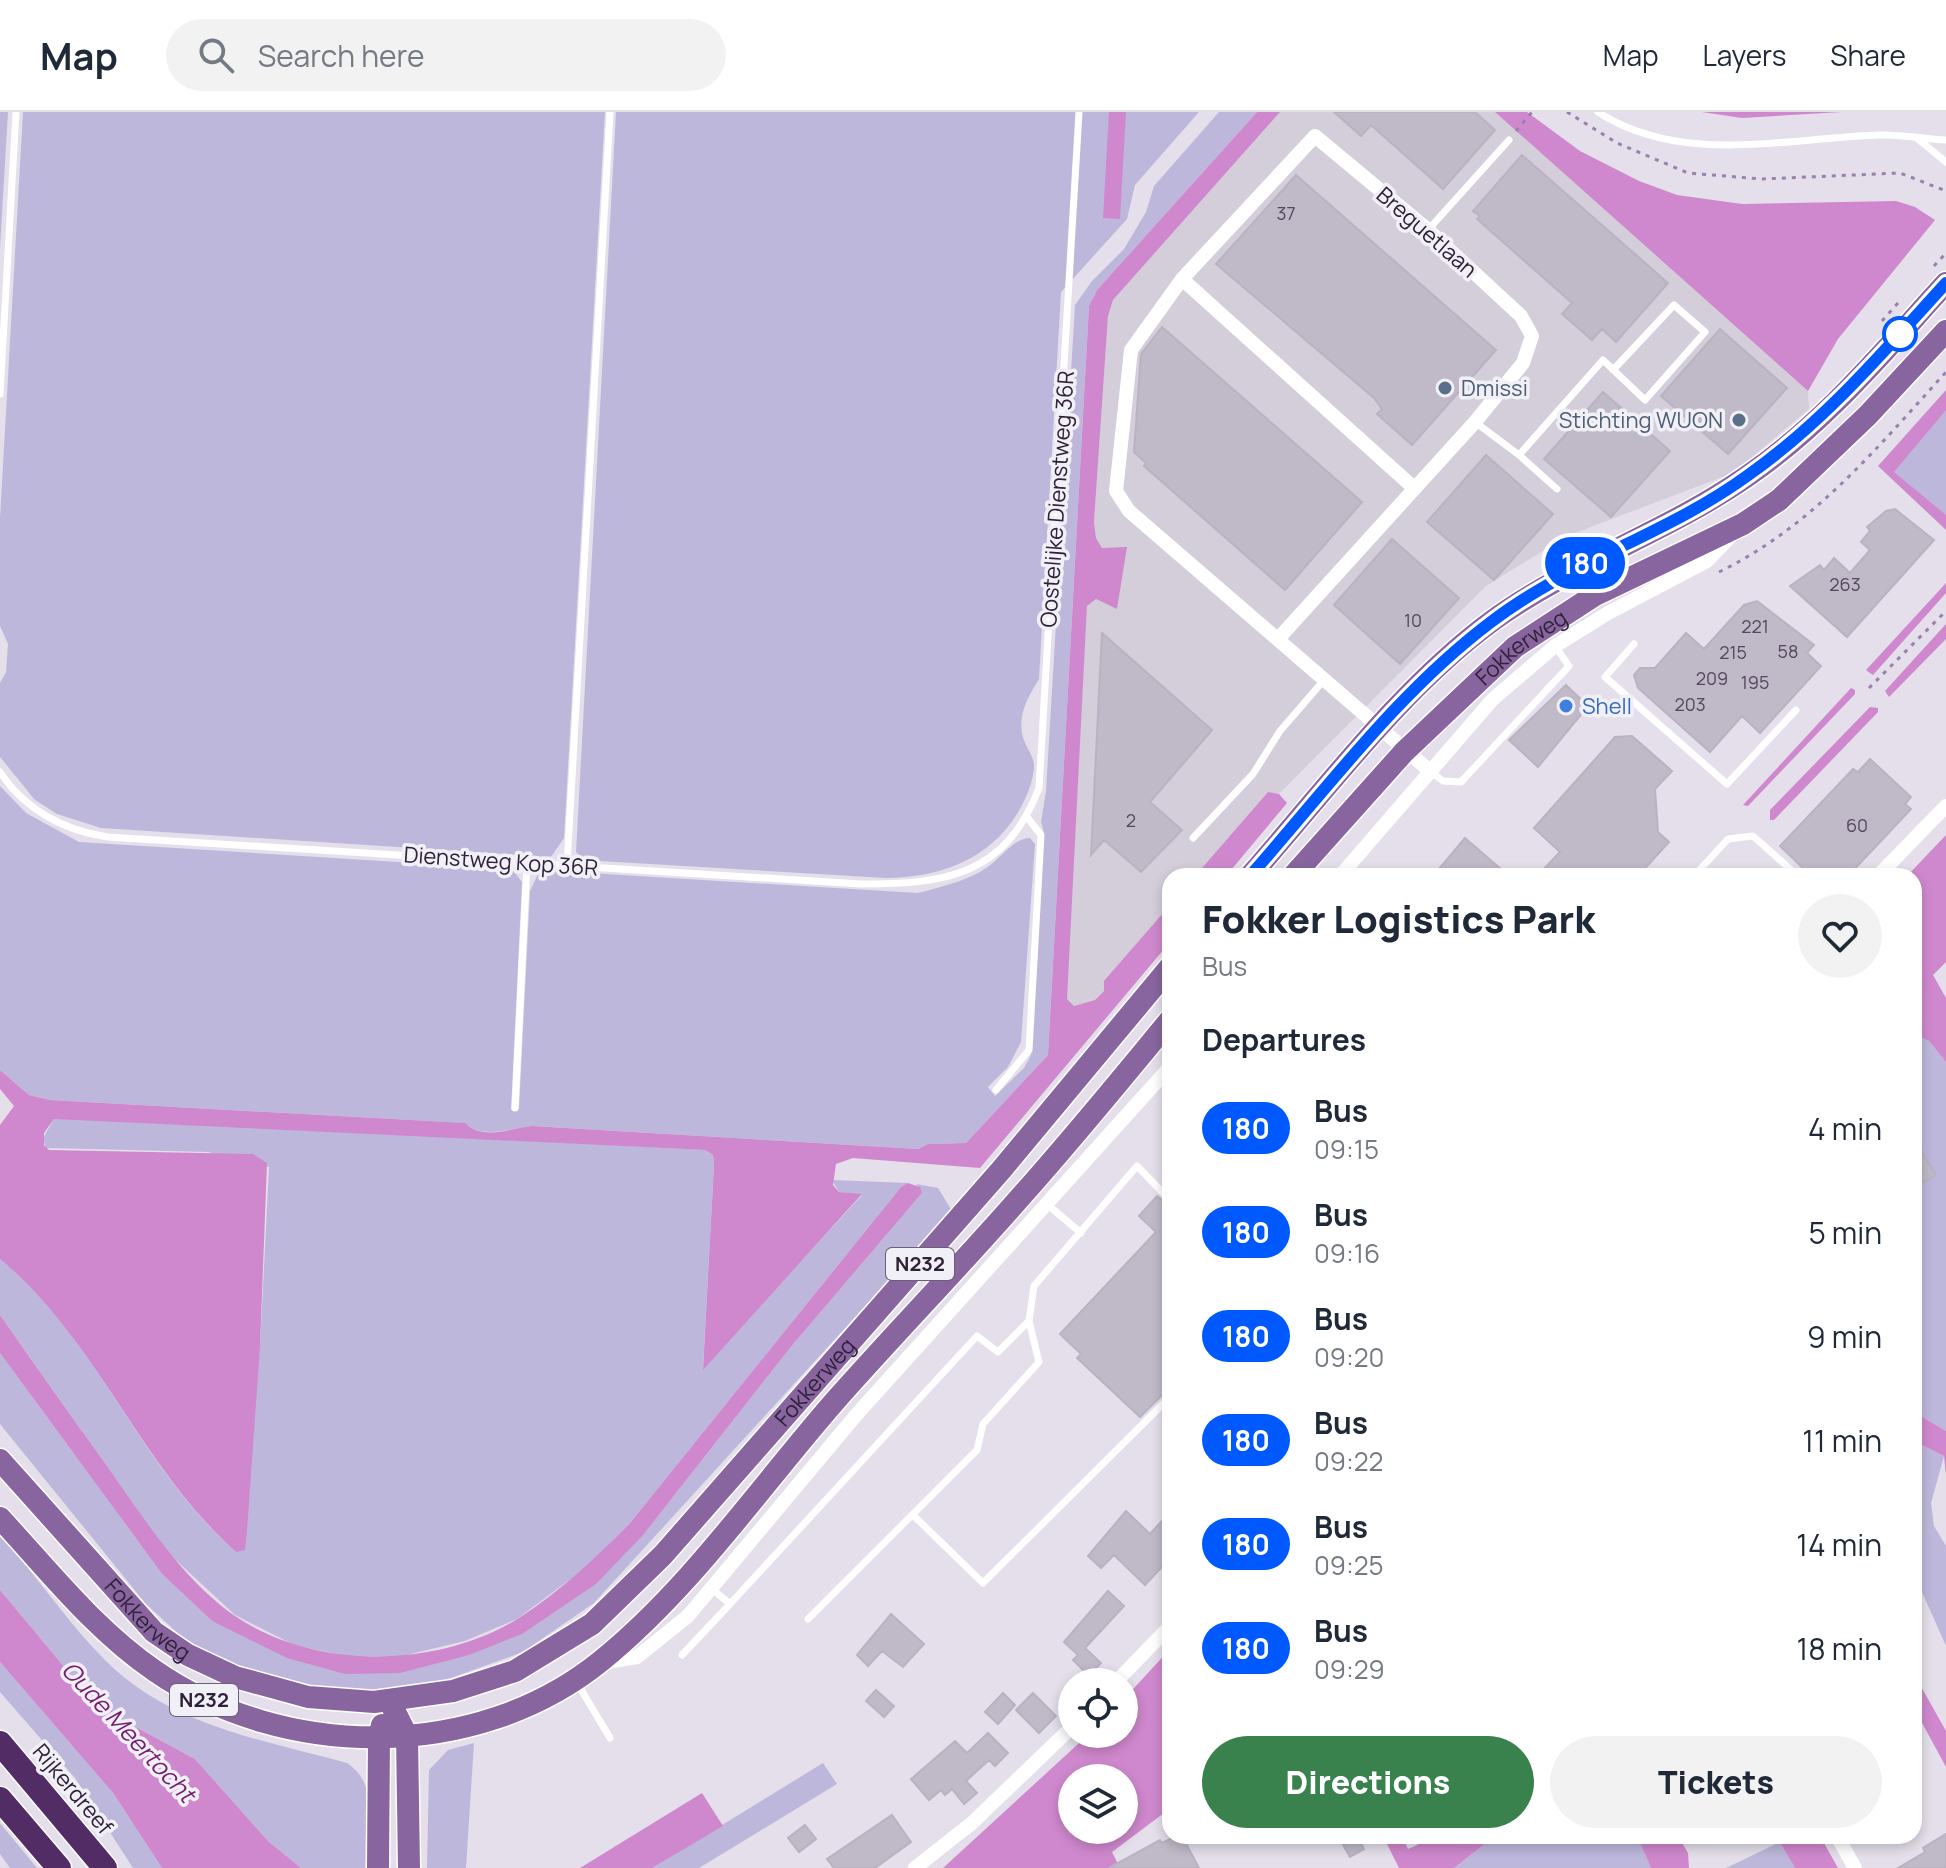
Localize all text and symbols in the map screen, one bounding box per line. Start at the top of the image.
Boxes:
search box [166,19,726,91]
text: Map [40,29,118,81]
icon: search [194,33,238,77]
text: Search here [258,35,425,76]
text: Map [1603,36,1659,74]
text: Layers [1703,36,1786,74]
text: Share [1830,36,1906,74]
street label: Breguetlaan [1370,180,1484,284]
house number: 37 [1277,201,1296,225]
unlabelled marker [1883,317,1917,351]
street label: Oostelijke Dienstweg 36R [1033,369,1081,629]
place label: Dmissi [1461,373,1528,403]
marker: Dmissi [1436,379,1454,397]
place label: Stichting WUON [1559,405,1723,435]
marker: Stichting WUON [1730,411,1748,429]
line badge: 180 [1539,537,1631,589]
text: 180 [1561,544,1609,582]
house number: 263 [1829,572,1861,596]
street label: Fokkerweg [1469,602,1573,692]
house number: 10 [1404,608,1422,632]
house number: 221 [1741,614,1769,638]
house number: 58 [1778,639,1798,663]
house number: 215 [1719,640,1747,664]
house number: 209 [1696,666,1728,690]
house number: 195 [1741,670,1769,694]
place label: Shell [1582,691,1632,721]
house number: 203 [1674,692,1706,716]
marker: Shell [1557,697,1575,715]
house number: 2 [1126,808,1136,832]
house number: 60 [1846,813,1868,837]
street label: Dienstweg Kop 36R [403,839,599,883]
text: Fokker Logistics Park [1202,892,1595,944]
button: heart [1798,894,1882,978]
text: Bus [1202,948,1247,984]
text: Departures [1202,1019,1366,1060]
text: Bus [1314,1090,1368,1131]
text: 4 min [1808,1108,1882,1149]
text: 180 [1222,1109,1270,1147]
text: 09:15 [1314,1131,1379,1167]
text: Bus [1314,1194,1368,1235]
text: 5 min [1808,1212,1882,1253]
text: 180 [1222,1213,1270,1251]
text: 09:16 [1314,1235,1380,1271]
road number: N232 [886,1248,954,1280]
text: Bus [1314,1298,1368,1339]
text: 9 min [1807,1316,1882,1357]
text: 180 [1222,1317,1270,1355]
street label: Fokkerweg [768,1331,862,1433]
text: 09:20 [1314,1339,1384,1375]
text: Bus [1314,1402,1368,1443]
text: 11 min [1802,1420,1882,1461]
text: 180 [1222,1421,1270,1459]
text: 09:22 [1314,1443,1383,1479]
text: Bus [1314,1506,1368,1547]
text: 14 min [1796,1524,1882,1565]
text: 180 [1222,1525,1270,1563]
text: 09:25 [1314,1547,1384,1583]
street label: Fokkerweg [98,1572,197,1668]
text: Bus [1314,1610,1368,1651]
text: 18 min [1797,1628,1882,1669]
text: 180 [1222,1629,1270,1667]
text: 09:29 [1314,1651,1385,1687]
water label: Oude Meertocht [55,1653,205,1811]
map controls [1058,1668,1138,1844]
button: locate [1058,1668,1138,1748]
road number: N232 [170,1684,238,1716]
button: Directions [1202,1736,1534,1828]
button: Tickets [1550,1736,1882,1828]
street label: Rijkerdreef [26,1737,120,1841]
button: layers [1058,1764,1138,1844]

